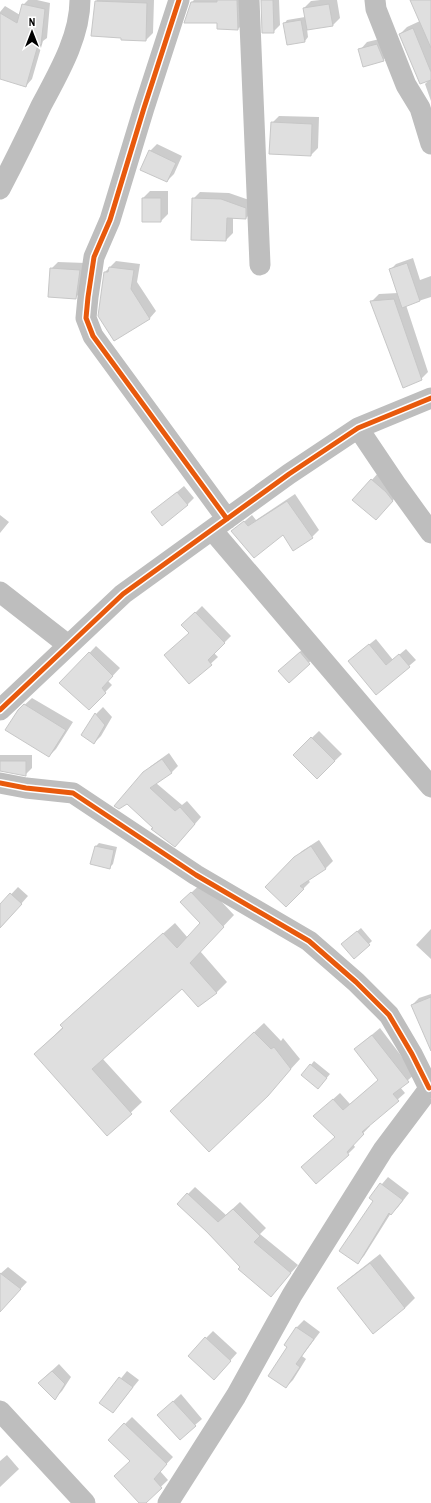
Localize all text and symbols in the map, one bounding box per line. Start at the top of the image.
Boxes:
north arrow [12,12,52,52]
text: N [29,15,35,29]

